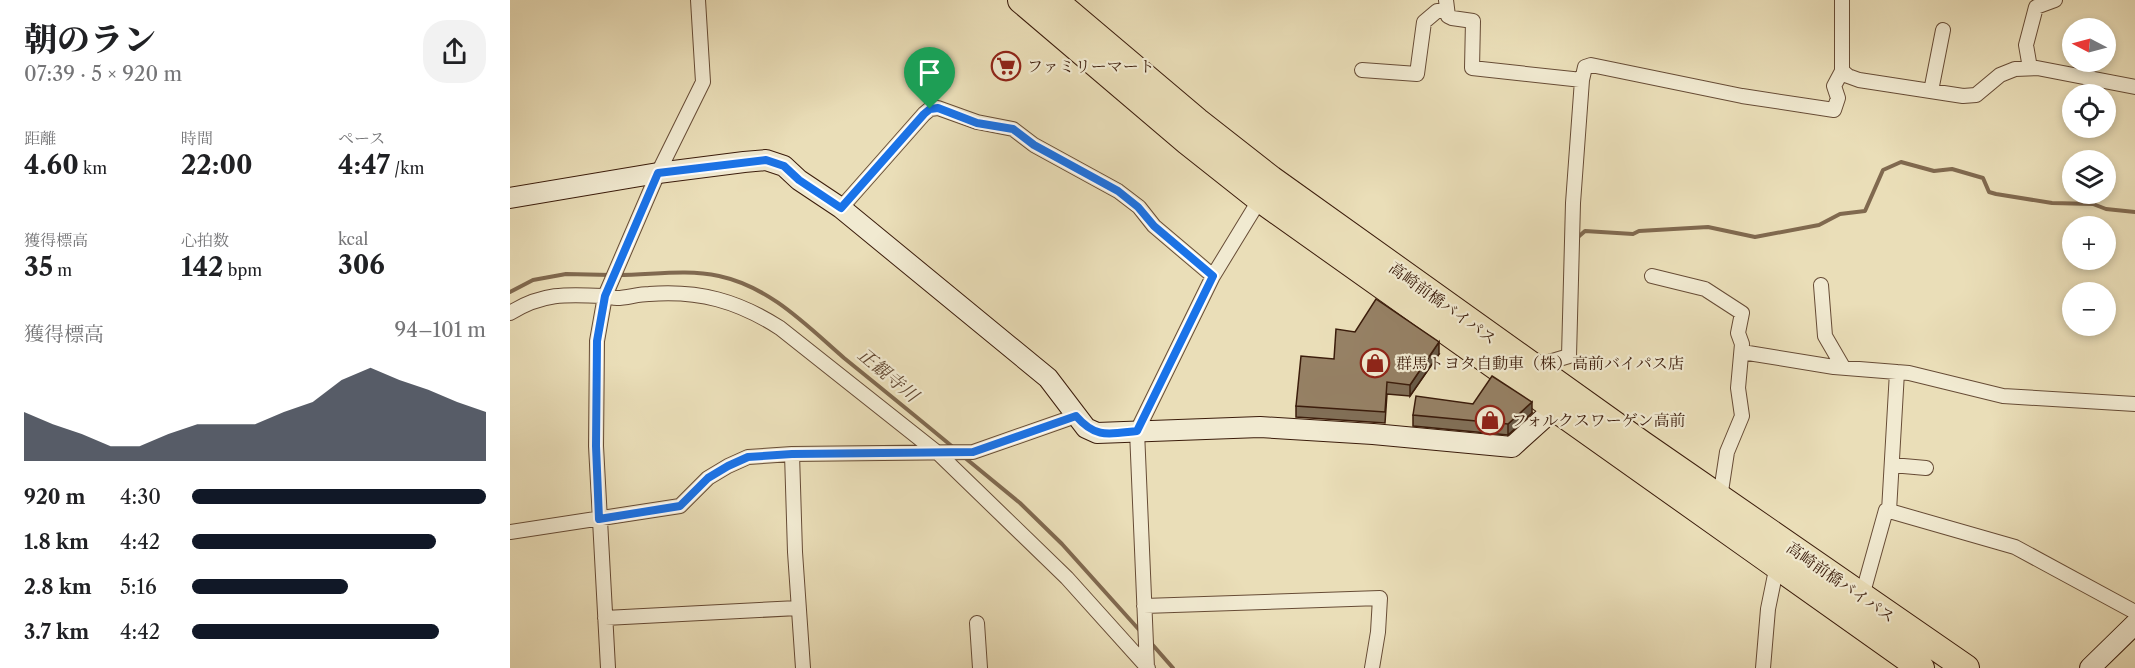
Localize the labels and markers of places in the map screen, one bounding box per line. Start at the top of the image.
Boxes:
pin [904,47,955,109]
supermarket icon: ファミリーマート [990,50,1022,82]
place label: ファミリーマート [1027,56,1155,76]
shop icon: 群馬トヨタ自動車（株）高前バイパス店 [1359,347,1391,379]
place label: 群馬トヨタ自動車（株）高前バイパス店 [1396,353,1684,373]
shop icon: フォルクスワーゲン高前 [1474,404,1506,436]
place label: フォルクスワーゲン高前 [1511,410,1685,430]

